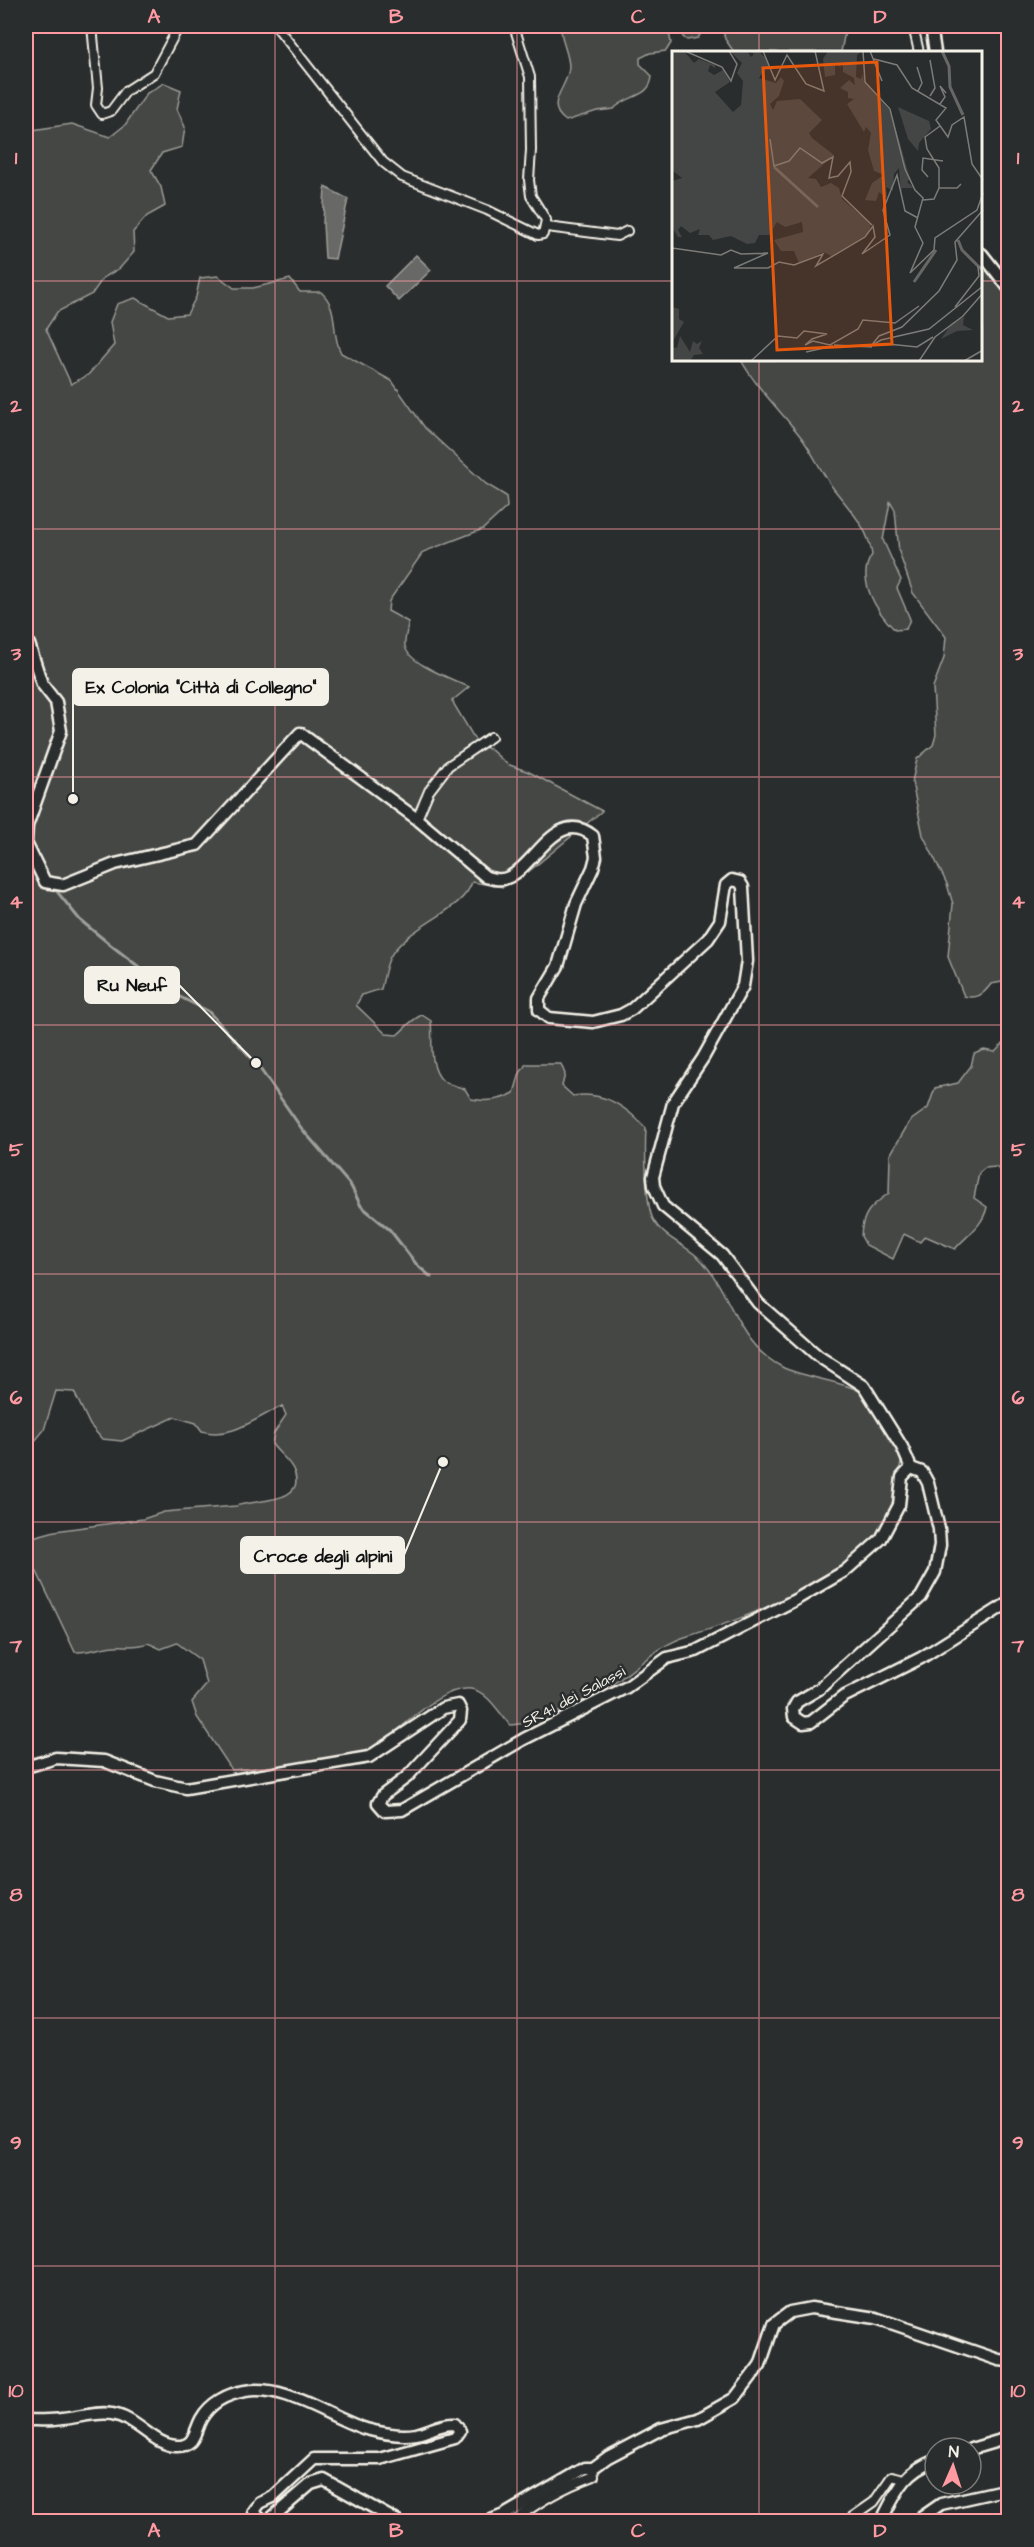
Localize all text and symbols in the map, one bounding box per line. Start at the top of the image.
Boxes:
text: A [148,3,161,31]
text: B [389,3,404,31]
text: C [631,3,646,31]
text: D [874,3,887,31]
inset map [672,51,983,362]
text: 1 [15,144,18,172]
text: 1 [1017,144,1020,172]
text: 2 [9,392,22,420]
text: 2 [1011,392,1024,420]
text: 3 [10,640,22,668]
text: 3 [1012,640,1024,668]
callout: Ex Colonia "Città di Collegno" [73,669,328,705]
text: Ex Colonia "Città di Collegno" [86,675,317,701]
text: 4 [9,888,23,916]
text: 4 [1011,888,1025,916]
callout: Ru Neuf [85,967,179,1003]
text: Ru Neuf [97,973,168,998]
text: 5 [9,1136,24,1164]
text: 5 [1011,1136,1026,1164]
text: 6 [10,1384,23,1412]
text: 6 [1012,1384,1025,1412]
callout: Croce degli alpini [241,1537,404,1573]
text: Croce degli alpini [254,1544,393,1570]
text: 7 [9,1632,23,1660]
text: 7 [1011,1632,1025,1660]
street label: SR41 dei Salassi [518,1660,630,1733]
text: 8 [10,1881,23,1909]
text: 8 [1012,1881,1025,1909]
text: 9 [10,2129,22,2157]
text: 9 [1012,2129,1024,2157]
text: 10 [8,2377,24,2405]
text: 10 [1010,2377,1026,2405]
north arrow [923,2436,983,2496]
text: N [948,2441,959,2463]
text: A [148,2517,161,2545]
text: B [389,2517,404,2545]
text: C [631,2517,646,2545]
text: D [874,2517,887,2545]

